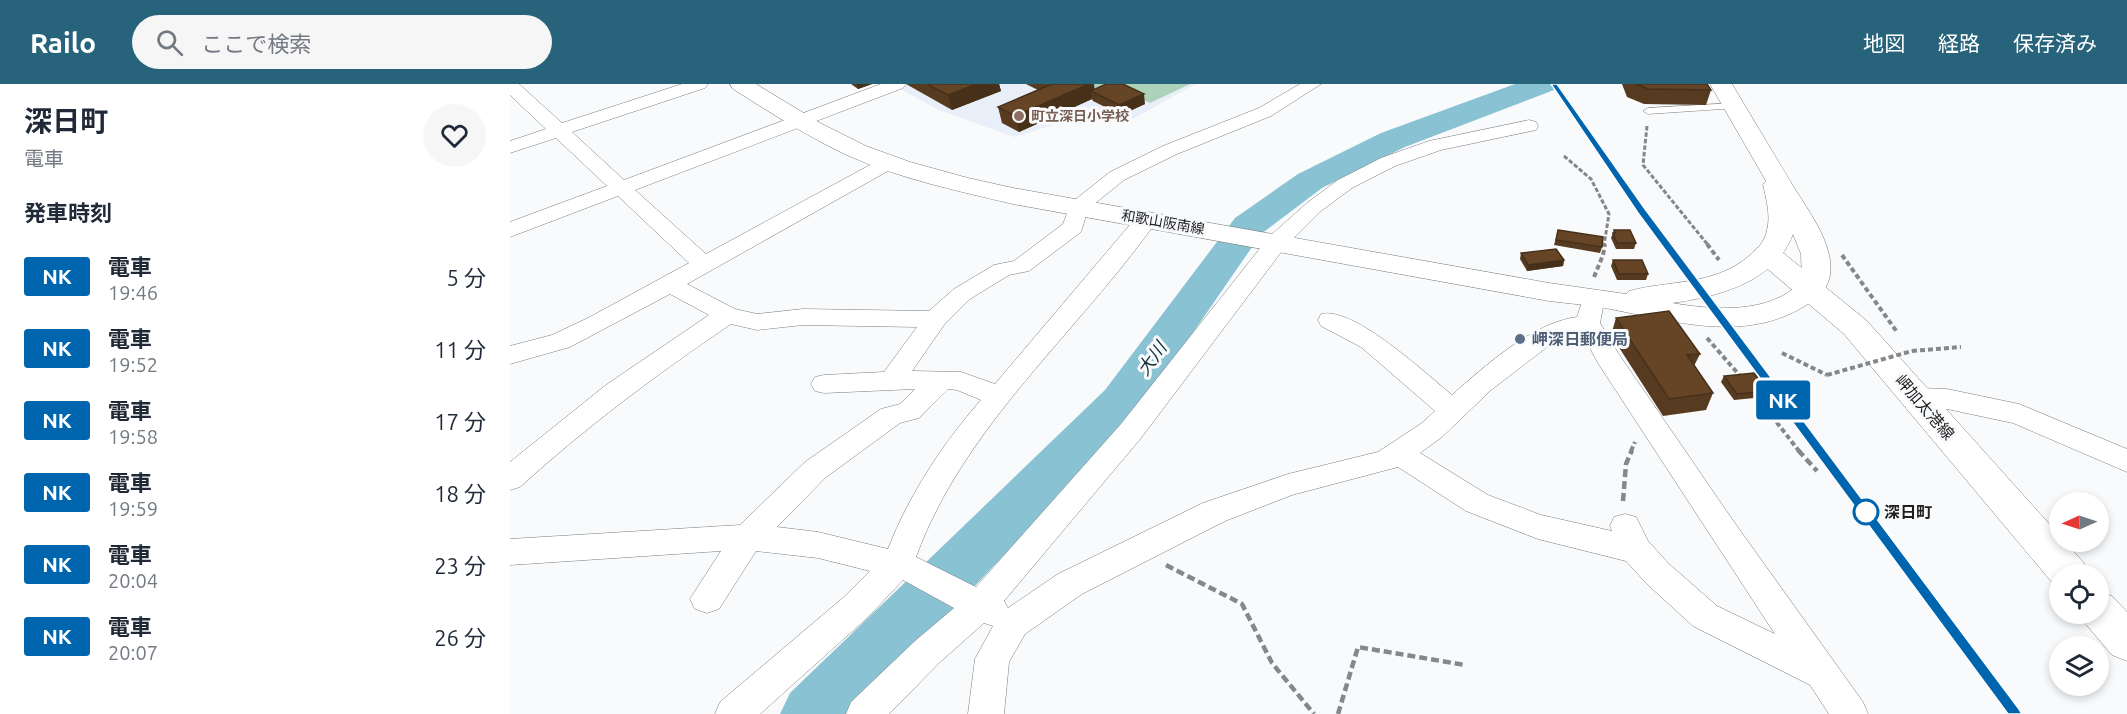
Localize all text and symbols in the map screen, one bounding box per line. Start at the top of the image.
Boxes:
search box [132,15,552,69]
icon: search [153,26,186,59]
text: Railo [30,27,96,58]
text: ここで検索 [201,31,311,56]
text: 地図 [1863,31,1905,55]
text: 経路 [1938,31,1980,55]
text: 保存済み [2013,31,2097,55]
button: heart [423,104,486,167]
text: 深日町 [24,105,108,136]
place label: 町立深日小学校 [1031,108,1129,124]
marker: 町立深日小学校 [1012,109,1026,123]
text: 電車 [24,147,64,170]
text: 発車時刻 [24,200,112,225]
street label: 和歌山阪南線 [1120,207,1206,237]
text: 電車 [108,254,152,279]
text: NK [42,264,72,288]
text: 5 分 [447,265,486,290]
text: 19:46 [108,281,158,304]
text: 電車 [108,326,152,351]
place label: 岬深日郵便局 [1532,330,1628,348]
marker: 岬深日郵便局 [1513,332,1527,346]
text: NK [42,336,72,360]
water label: 大川 [1133,336,1171,379]
text: 11 分 [434,337,486,362]
text: 19:52 [108,353,158,376]
street label: 岬加太港線 [1892,371,1958,443]
line badge: NK [1756,380,1810,420]
text: NK [1768,388,1798,412]
text: 電車 [108,398,152,423]
text: NK [42,408,72,432]
text: 17 分 [434,409,486,434]
text: 19:58 [108,425,158,448]
text: 電車 [108,470,152,495]
text: NK [42,480,72,504]
text: 18 分 [434,481,486,506]
north arrow [2049,492,2109,552]
map controls [2049,492,2109,696]
text: 19:59 [108,497,158,520]
marker: 深日町 [1853,499,1879,525]
place label: 深日町 [1884,503,1932,521]
text: 電車 [108,542,152,567]
text: NK [42,552,72,576]
text: 23 分 [434,553,486,578]
button: locate [2049,564,2109,624]
text: 20:04 [108,569,158,592]
text: 電車 [108,614,152,639]
text: NK [42,624,72,648]
text: 26 分 [434,625,486,650]
button: layers [2049,636,2109,696]
text: 20:07 [108,641,158,664]

